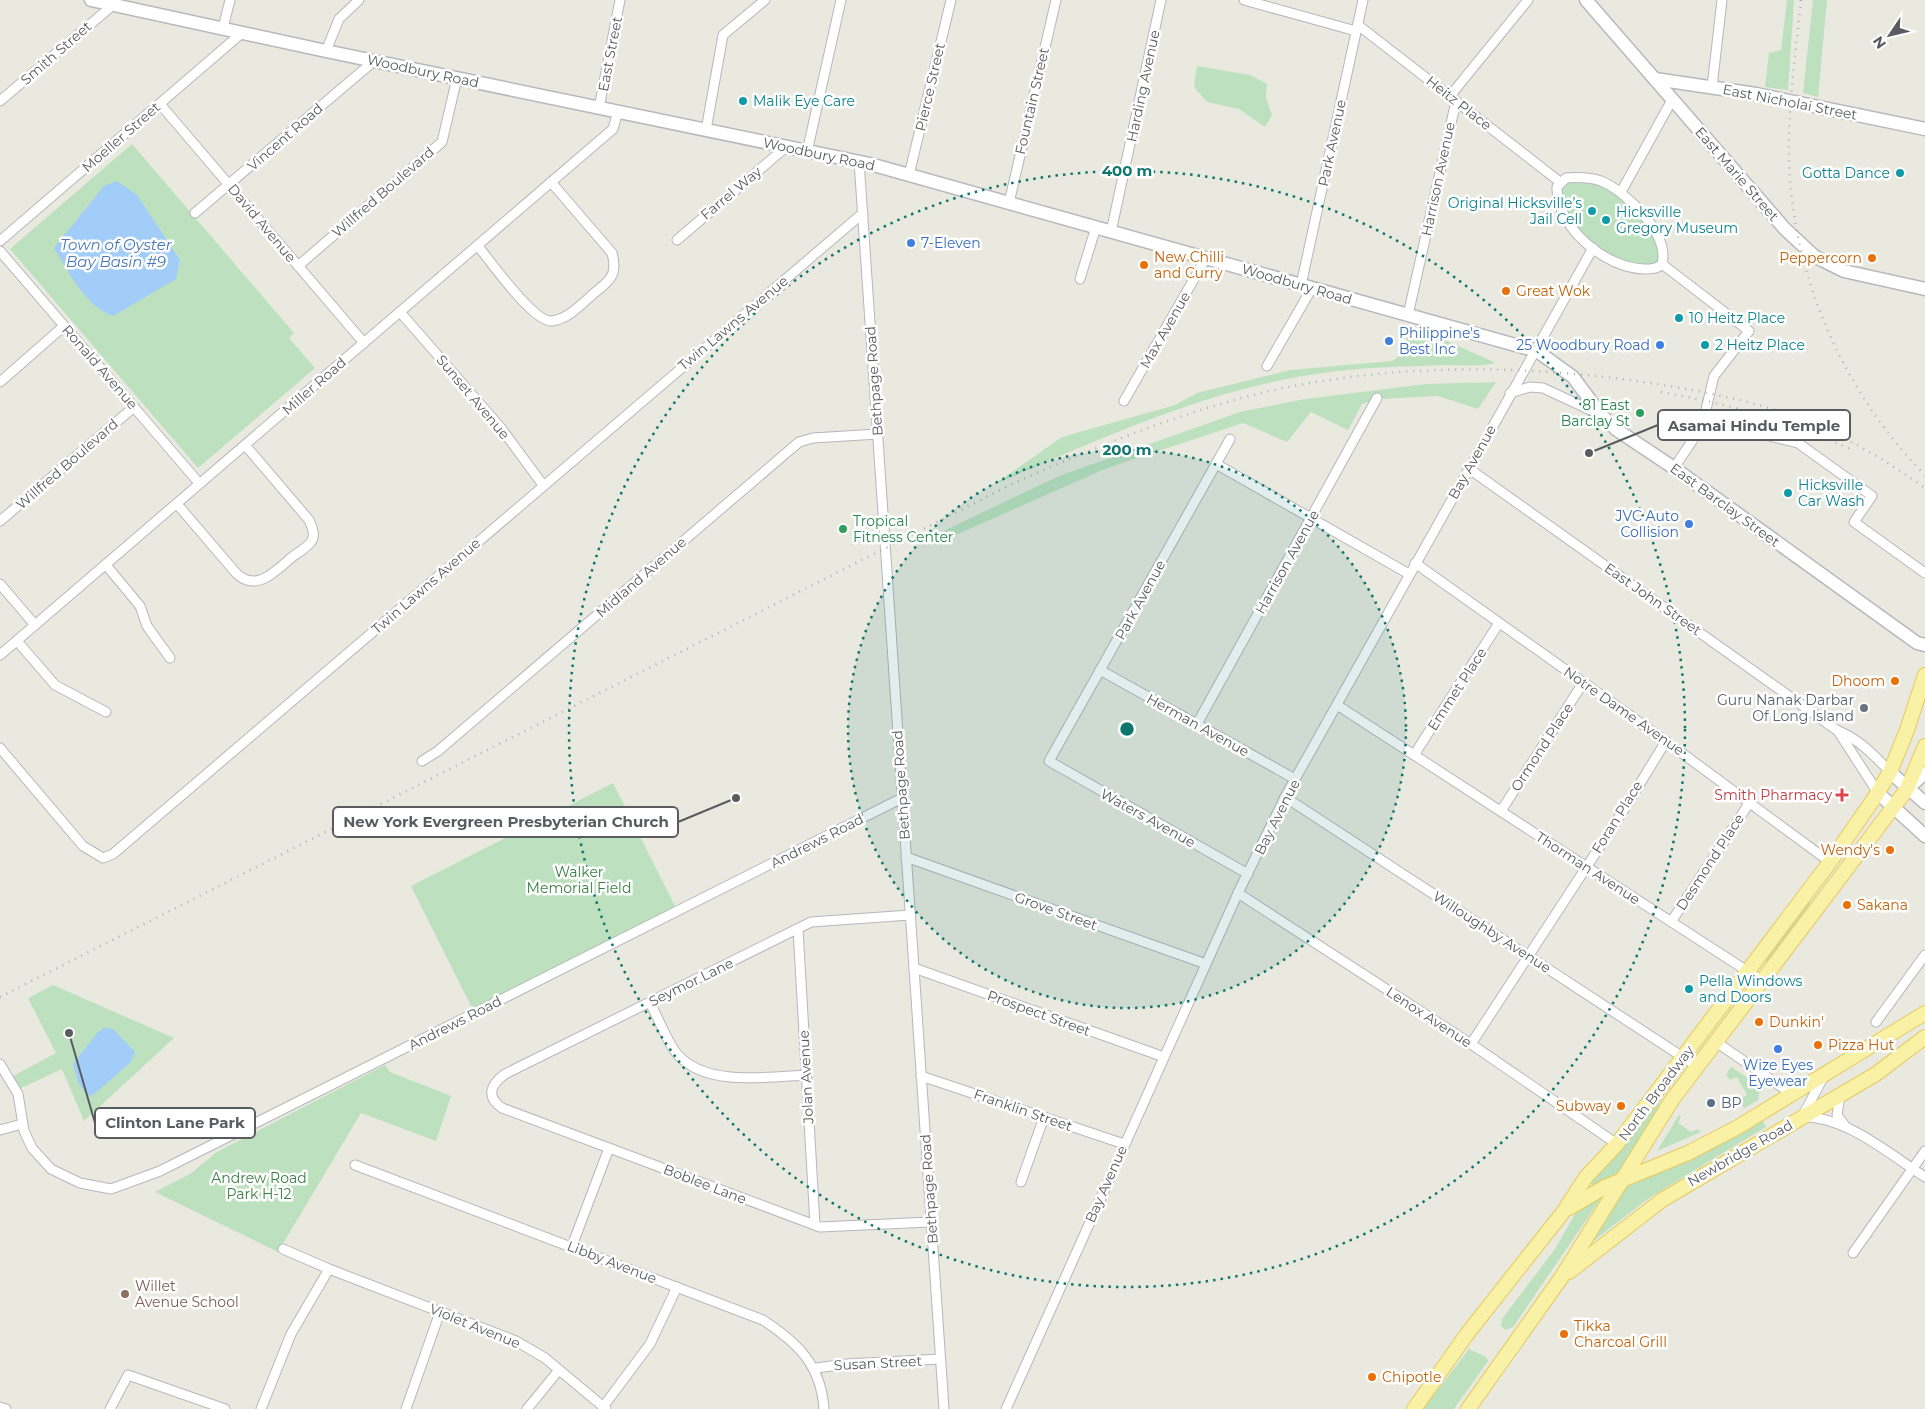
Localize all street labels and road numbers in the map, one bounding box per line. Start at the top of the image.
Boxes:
street label: East Street [594,15,626,93]
street label: Smith Street [17,17,95,89]
street label: Harding Avenue [1122,28,1164,144]
street label: Pierce Street [911,41,949,133]
street label: Fountain Street [1011,45,1053,156]
street label: Woodbury Road [365,50,481,92]
street label: Heitz Place [1423,72,1495,134]
street label: East Nicholai Street [1721,80,1859,124]
street label: Moeller Street [78,98,164,176]
street label: Park Avenue [1314,98,1350,188]
street label: Vincent Road [243,99,327,175]
street label: Harrison Avenue [1417,120,1459,238]
street label: East Marie Street [1691,123,1783,225]
street label: Woodbury Road [761,133,877,175]
street label: Willfred Boulevard [328,143,438,241]
street label: Farrel Way [697,162,765,224]
street label: David Avenue [224,180,300,266]
street label: Woodbury Road [1240,260,1354,308]
street label: Twin Lawns Avenue [674,272,792,374]
street label: Max Avenue [1136,288,1194,372]
street label: Ronald Avenue [58,321,142,413]
street label: Bethpage Road [861,325,887,437]
street label: Sunset Avenue [432,351,514,443]
street label: Miller Road [278,353,350,419]
street label: Willfred Boulevard [12,415,122,513]
street label: Bay Avenue [1444,421,1500,503]
street label: East Barclay Street [1667,459,1784,551]
street label: Harrison Avenue [1251,507,1323,617]
street label: Midland Avenue [592,533,690,621]
street label: Twin Lawns Avenue [368,534,484,638]
street label: Park Avenue [1111,557,1169,643]
street label: East John Street [1601,559,1705,639]
street label: Emmet Place [1424,644,1490,734]
street label: Notre Dame Avenue [1560,663,1688,759]
street label: Herman Avenue [1144,689,1252,761]
street label: Ormond Place [1507,699,1577,795]
street label: Bethpage Road [888,729,914,841]
street label: Bay Avenue [1250,776,1304,858]
street label: Foran Place [1588,777,1646,857]
street label: Waters Avenue [1097,784,1199,852]
street label: Andrews Road [767,810,867,872]
street label: Desmond Place [1672,810,1748,914]
street label: Thorman Avenue [1532,828,1644,908]
street label: Willoughby Avenue [1430,887,1554,977]
street label: Grove Street [1012,888,1100,934]
street label: Seymor Lane [646,954,736,1010]
street label: Lenox Avenue [1383,983,1475,1051]
street label: Prospect Street [985,986,1093,1040]
street label: Andrews Road [405,992,505,1054]
street label: Jolan Avenue [795,1030,817,1125]
street label: North Broadway [1614,1041,1698,1144]
street label: Franklin Street [971,1085,1075,1135]
street label: Newbridge Road [1684,1116,1796,1190]
street label: Bethpage Road [916,1133,942,1245]
street label: Bay Avenue [1081,1143,1131,1225]
street label: Boblee Lane [661,1160,749,1208]
street label: Libby Avenue [564,1237,660,1287]
street label: Violet Avenue [427,1300,523,1352]
street label: Susan Street [833,1352,923,1374]

